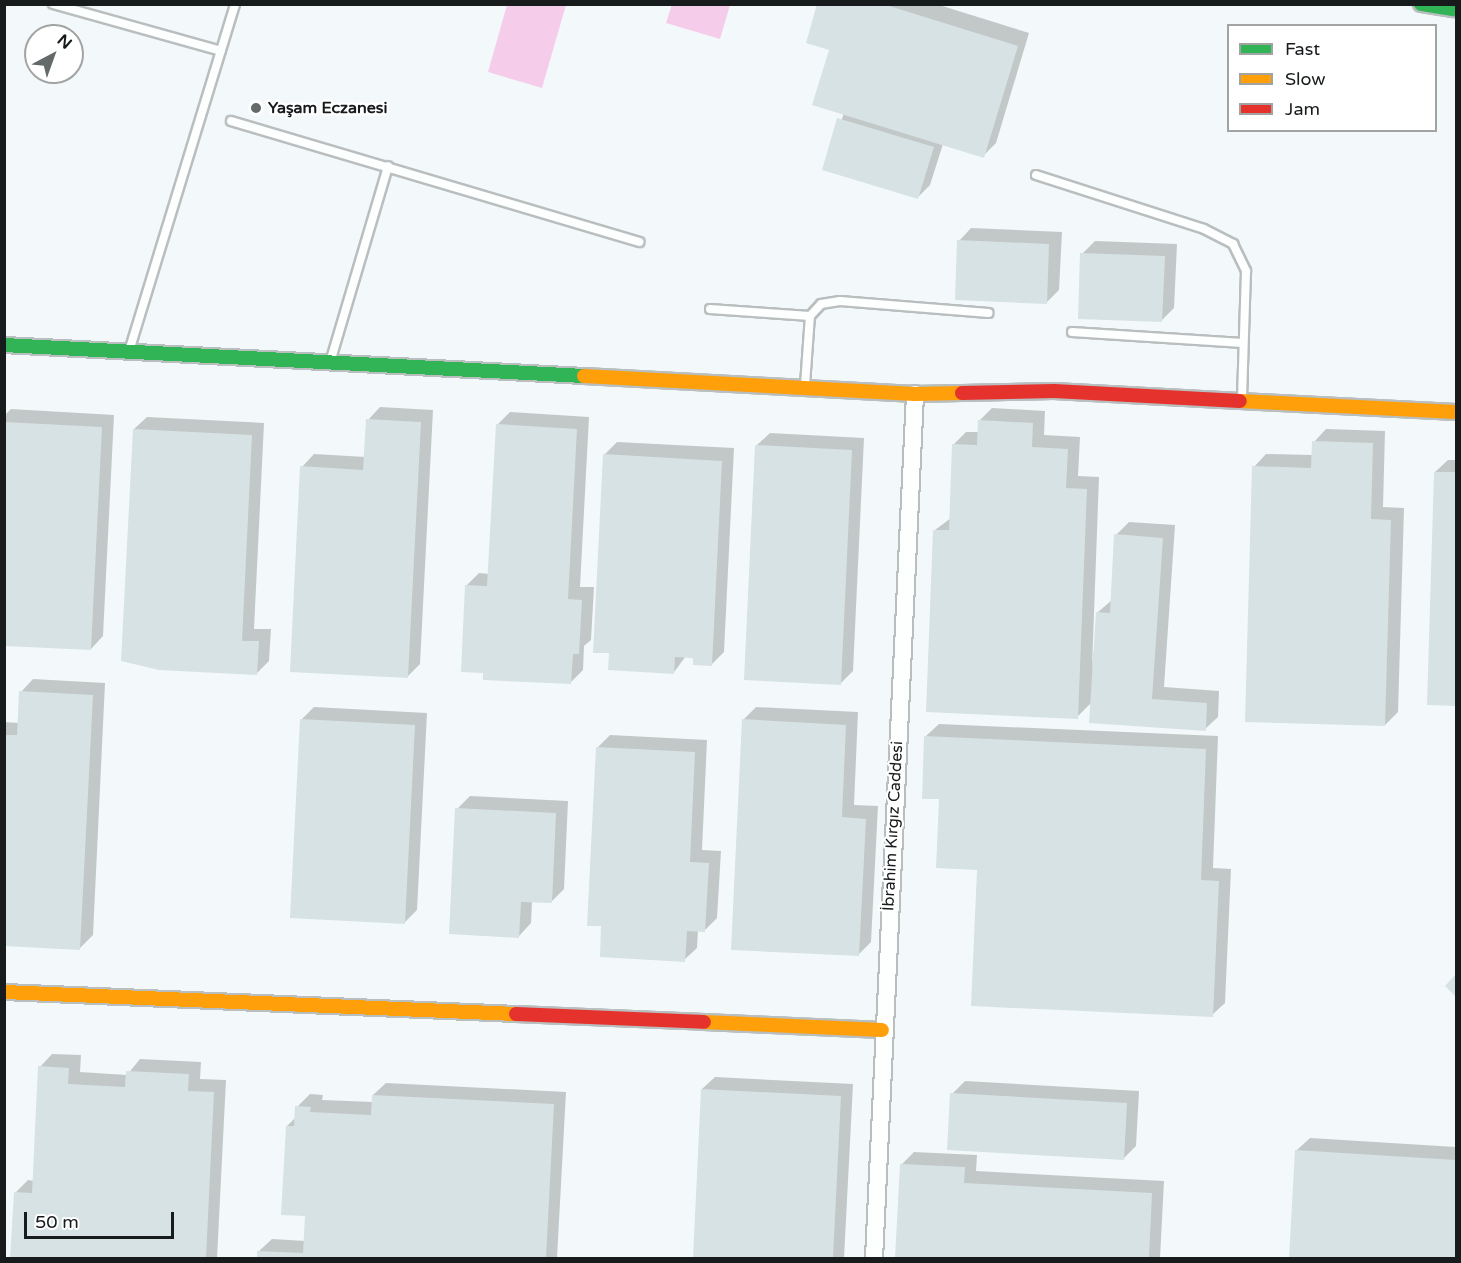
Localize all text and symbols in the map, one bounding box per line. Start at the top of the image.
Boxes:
north arrow [24,24,84,84]
legend [1227,24,1437,132]
text: N [53,30,76,54]
text: Fast [1285,38,1320,60]
text: Slow [1285,68,1326,90]
place label: Yaşam Eczanesi [268,98,387,118]
text: Jam [1285,98,1320,120]
marker: Yaşam Eczanesi [249,101,263,115]
street label: İbrahim Kırgız Caddesi [879,741,907,911]
scale bar [27,1200,177,1238]
text: 50 m [35,1211,79,1233]

